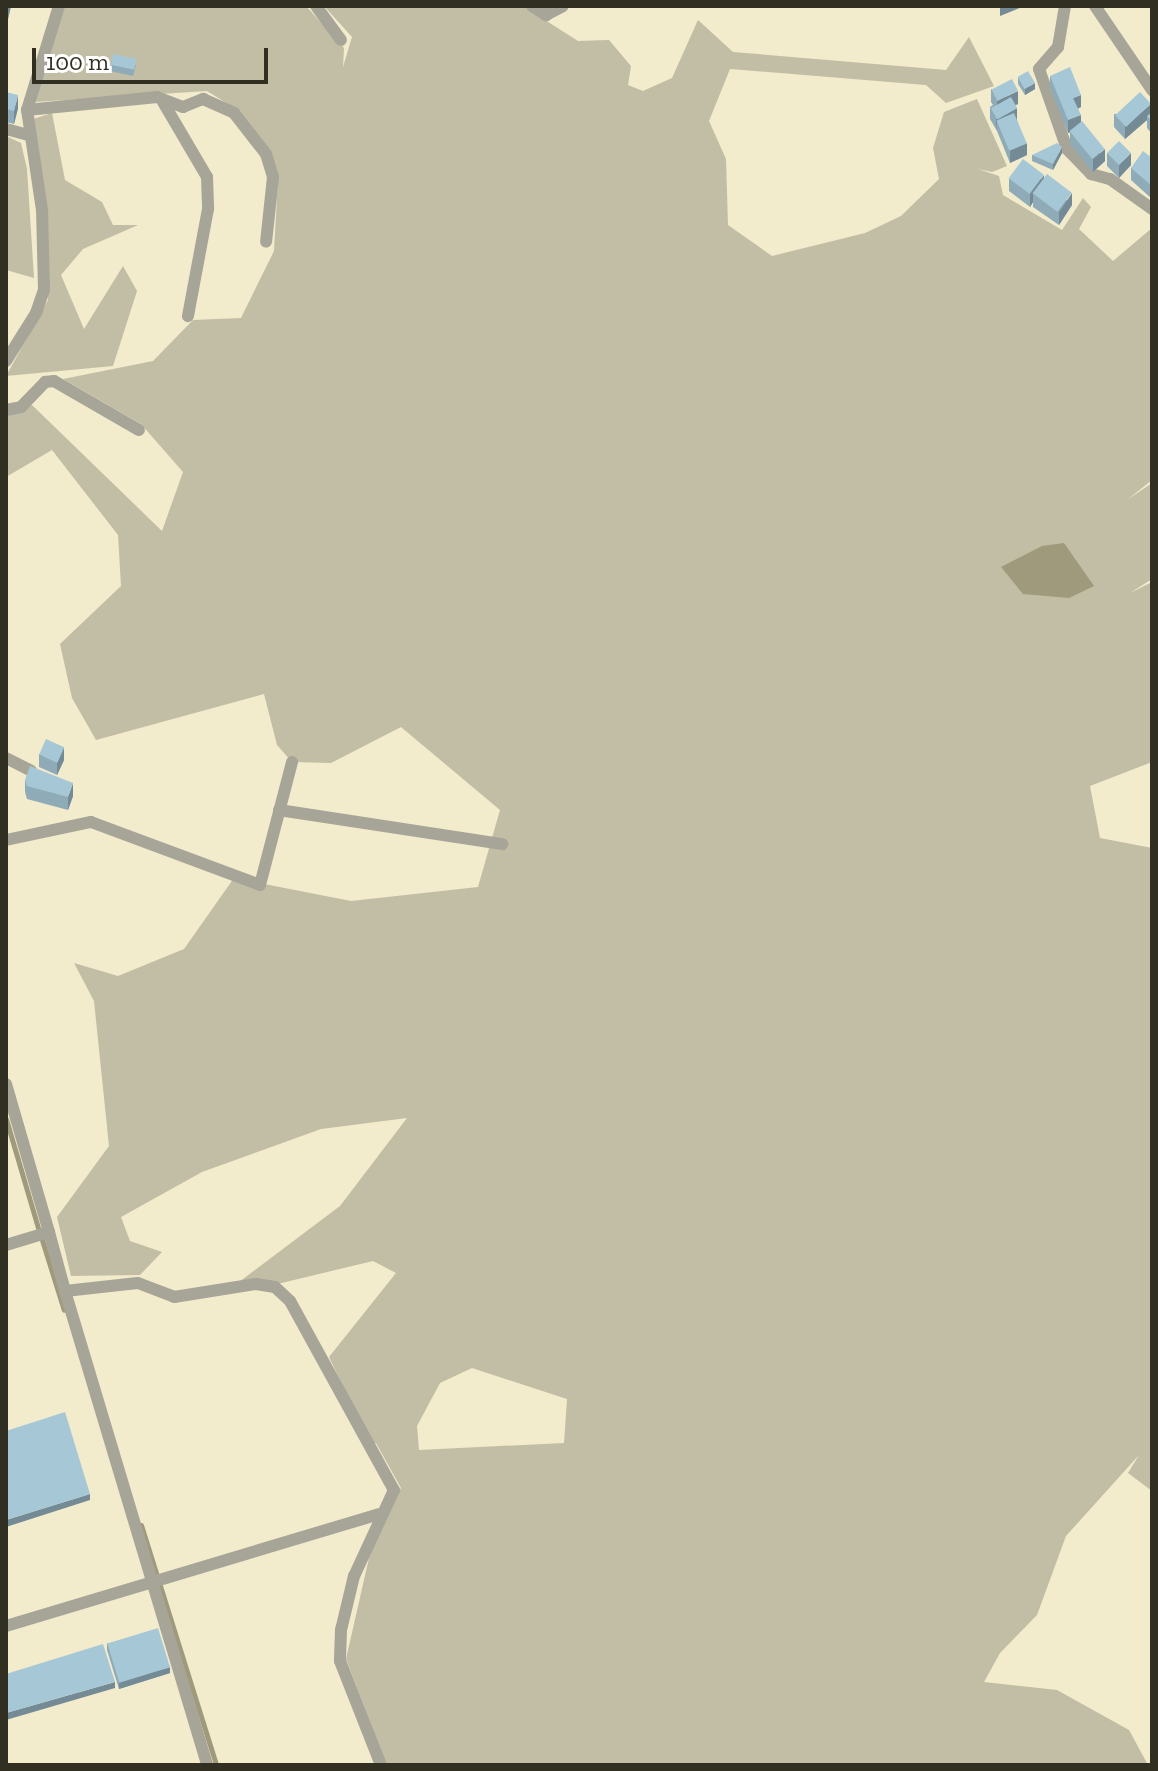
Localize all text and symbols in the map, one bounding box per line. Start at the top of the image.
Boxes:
scale bar [36,32,272,82]
text: 100 m [46,47,109,76]

